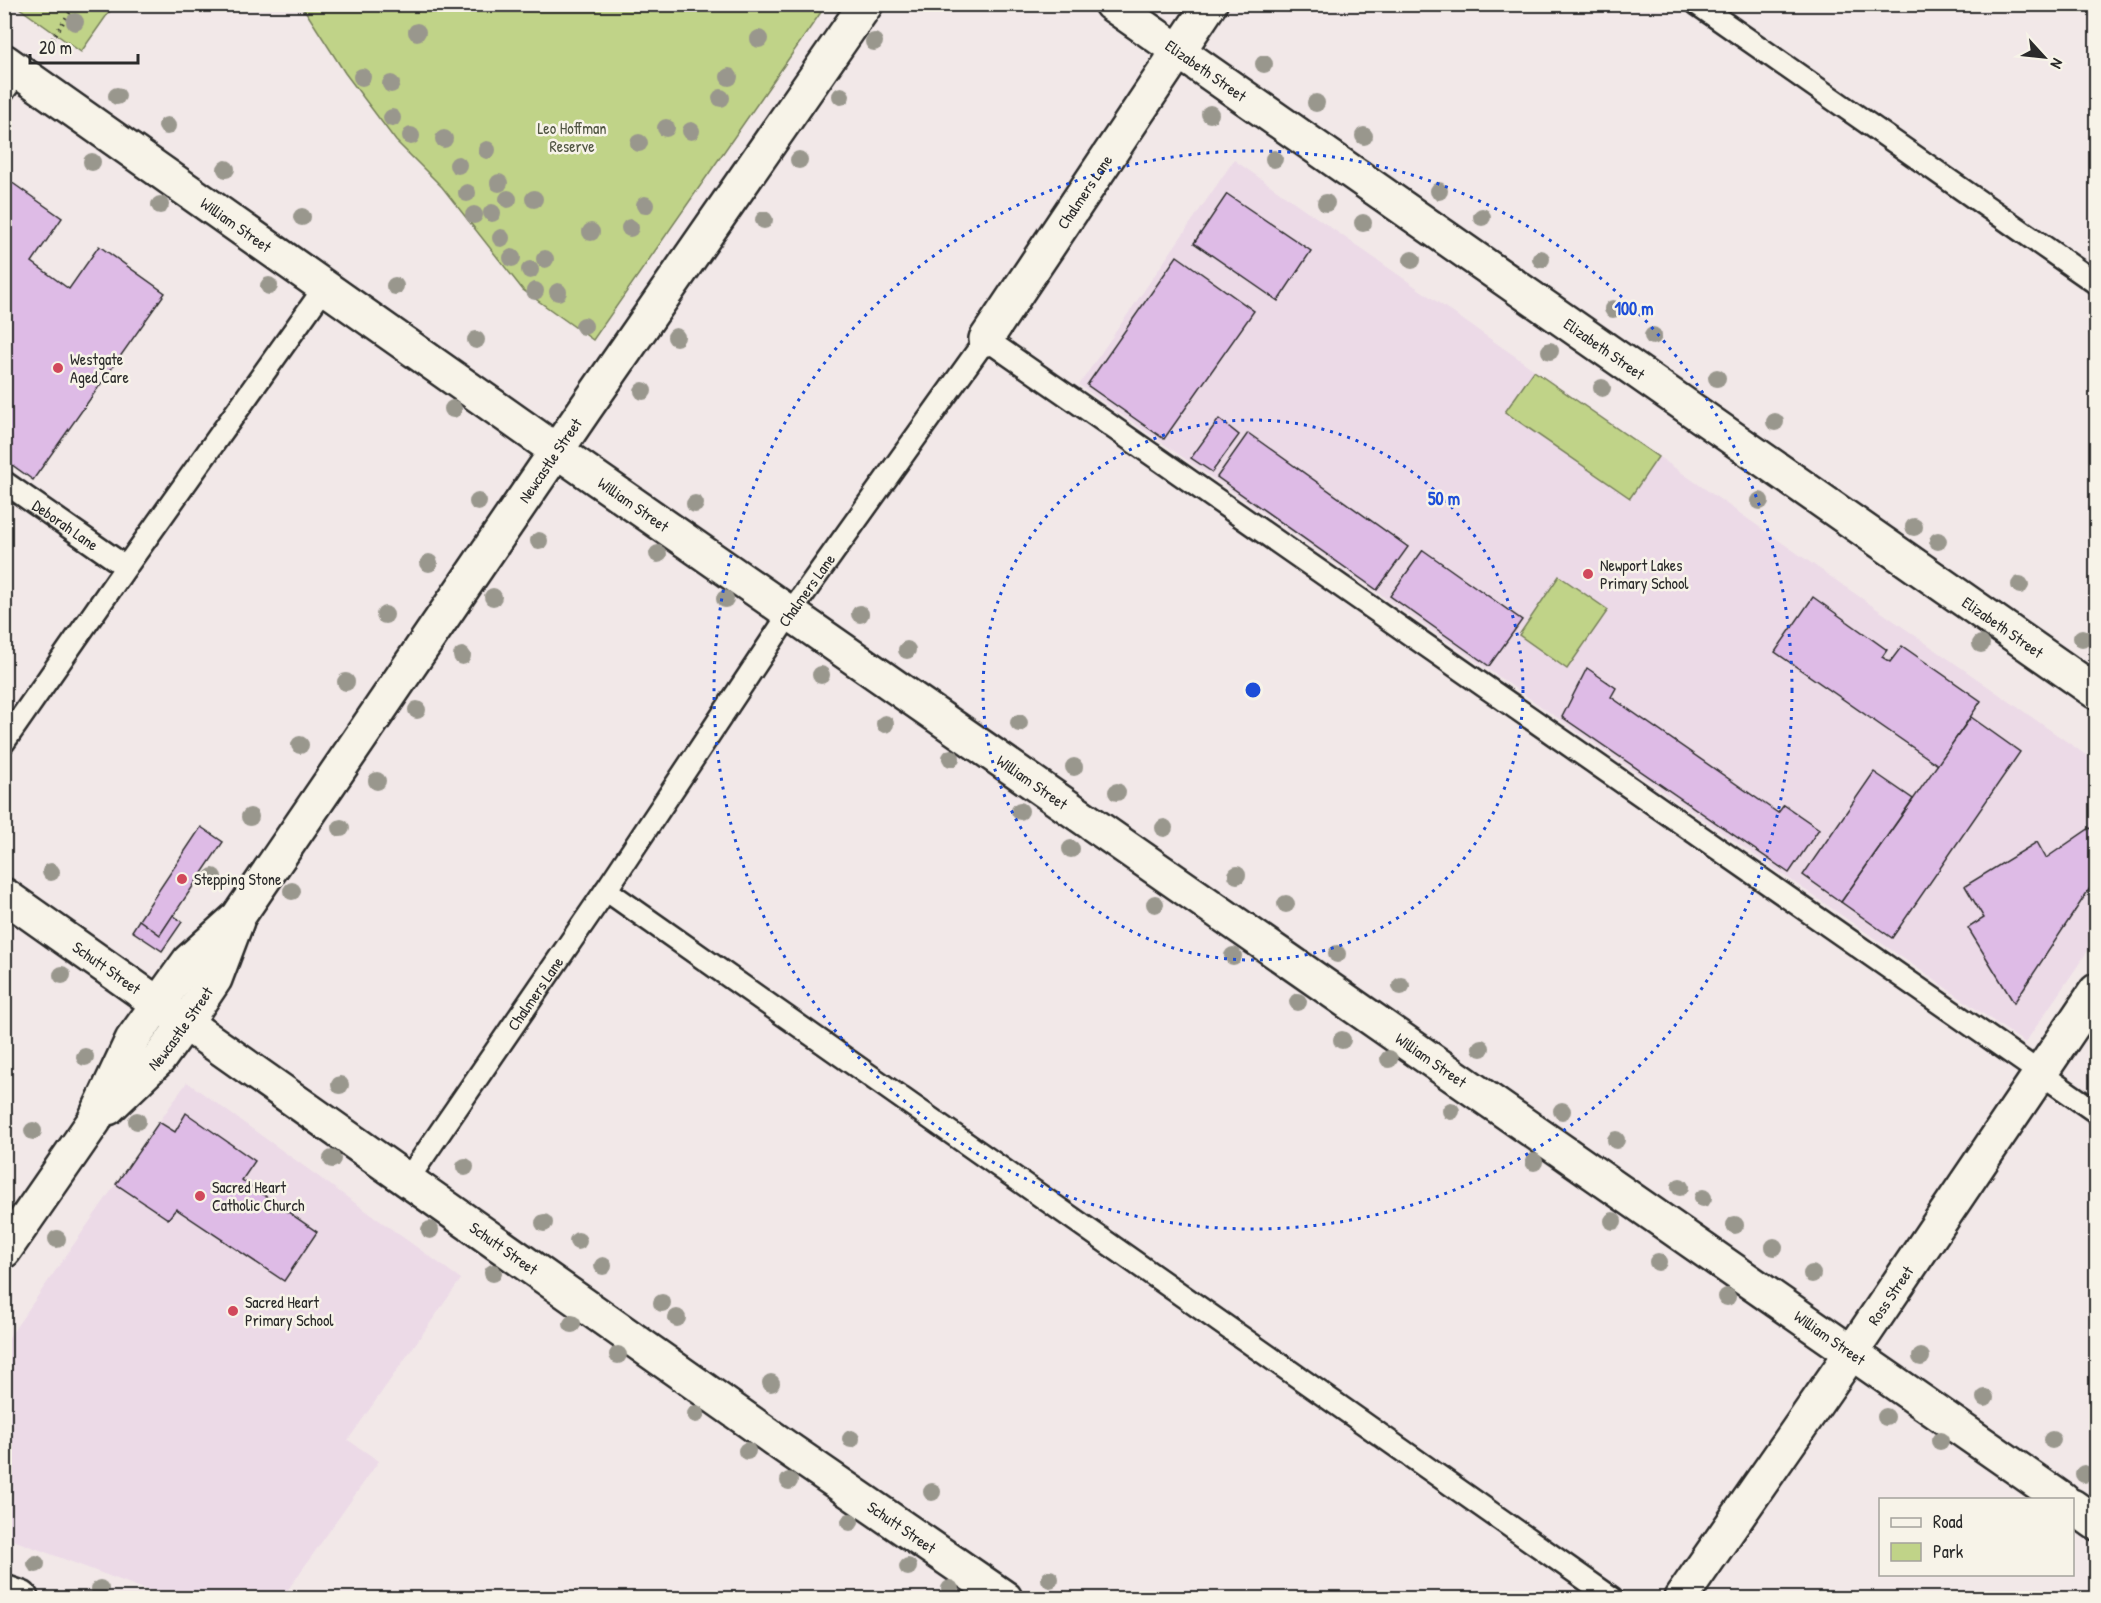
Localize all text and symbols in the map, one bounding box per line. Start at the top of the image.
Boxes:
scale bar [30,27,138,65]
north arrow [2014,27,2074,87]
street label: Elizabeth Street [1161,34,1251,107]
text: 20 m [39,35,72,60]
text: N [2045,55,2069,73]
park label: Leo Hoffman Reserve [537,117,607,157]
street label: Chalmers Lane [1052,150,1118,233]
street label: William Street [196,192,276,258]
text: 100 m [1614,296,1654,321]
street label: Elizabeth Street [1560,313,1650,385]
place label: Westgate Aged Care [70,348,129,388]
marker: Westgate Aged Care [51,361,65,375]
street label: Newcastle Street [513,413,587,507]
street label: William Street [594,472,674,537]
text: 50 m [1428,486,1460,511]
street label: Deborah Lane [28,494,103,556]
street label: Chalmers Lane [773,549,840,631]
place label: Newport Lakes Primary School [1600,554,1689,594]
marker: Newport Lakes Primary School [1581,567,1595,581]
street label: Elizabeth Street [1958,591,2048,663]
centre of rings [1243,680,1263,700]
street label: William Street [992,750,1073,815]
place label: Stepping Stone [194,868,282,890]
marker: Stepping Stone [175,872,189,886]
street label: Schutt Street [68,936,146,1000]
street label: Chalmers Lane [502,952,569,1035]
street label: Newcastle Street [143,982,218,1075]
street label: William Street [1391,1027,1472,1093]
place label: Sacred Heart Catholic Church [212,1176,305,1216]
marker: Sacred Heart Catholic Church [193,1189,207,1203]
street label: Schutt Street [465,1216,543,1280]
street label: Ross Street [1862,1261,1918,1329]
place label: Sacred Heart Primary School [245,1291,334,1331]
marker: Sacred Heart Primary School [226,1304,240,1318]
street label: William Street [1790,1305,1870,1370]
street label: Schutt Street [863,1496,941,1559]
legend [1879,1498,2074,1576]
text: Road [1933,1509,1963,1534]
text: Park [1933,1539,1964,1564]

